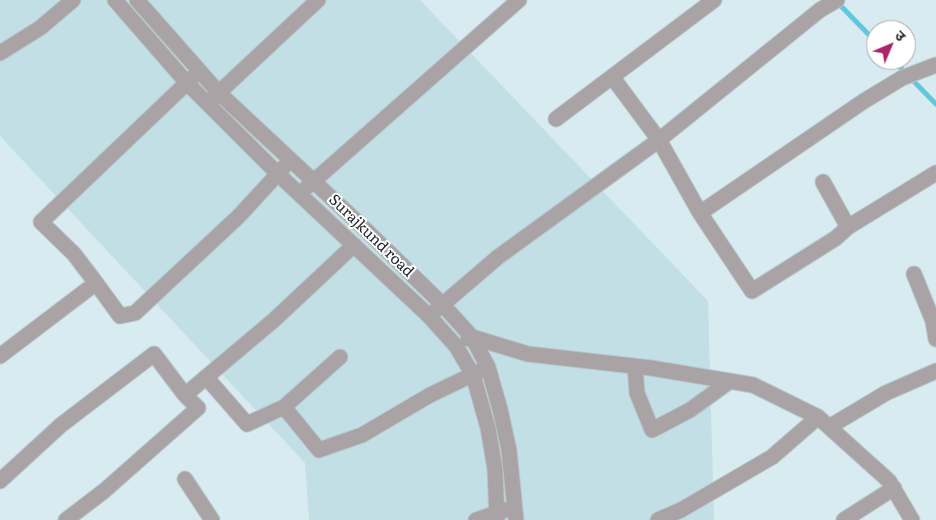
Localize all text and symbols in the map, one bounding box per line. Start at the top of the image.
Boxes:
north arrow [866,20,916,70]
text: उ [891,25,911,45]
street label: Surajkund road [325,191,417,281]

